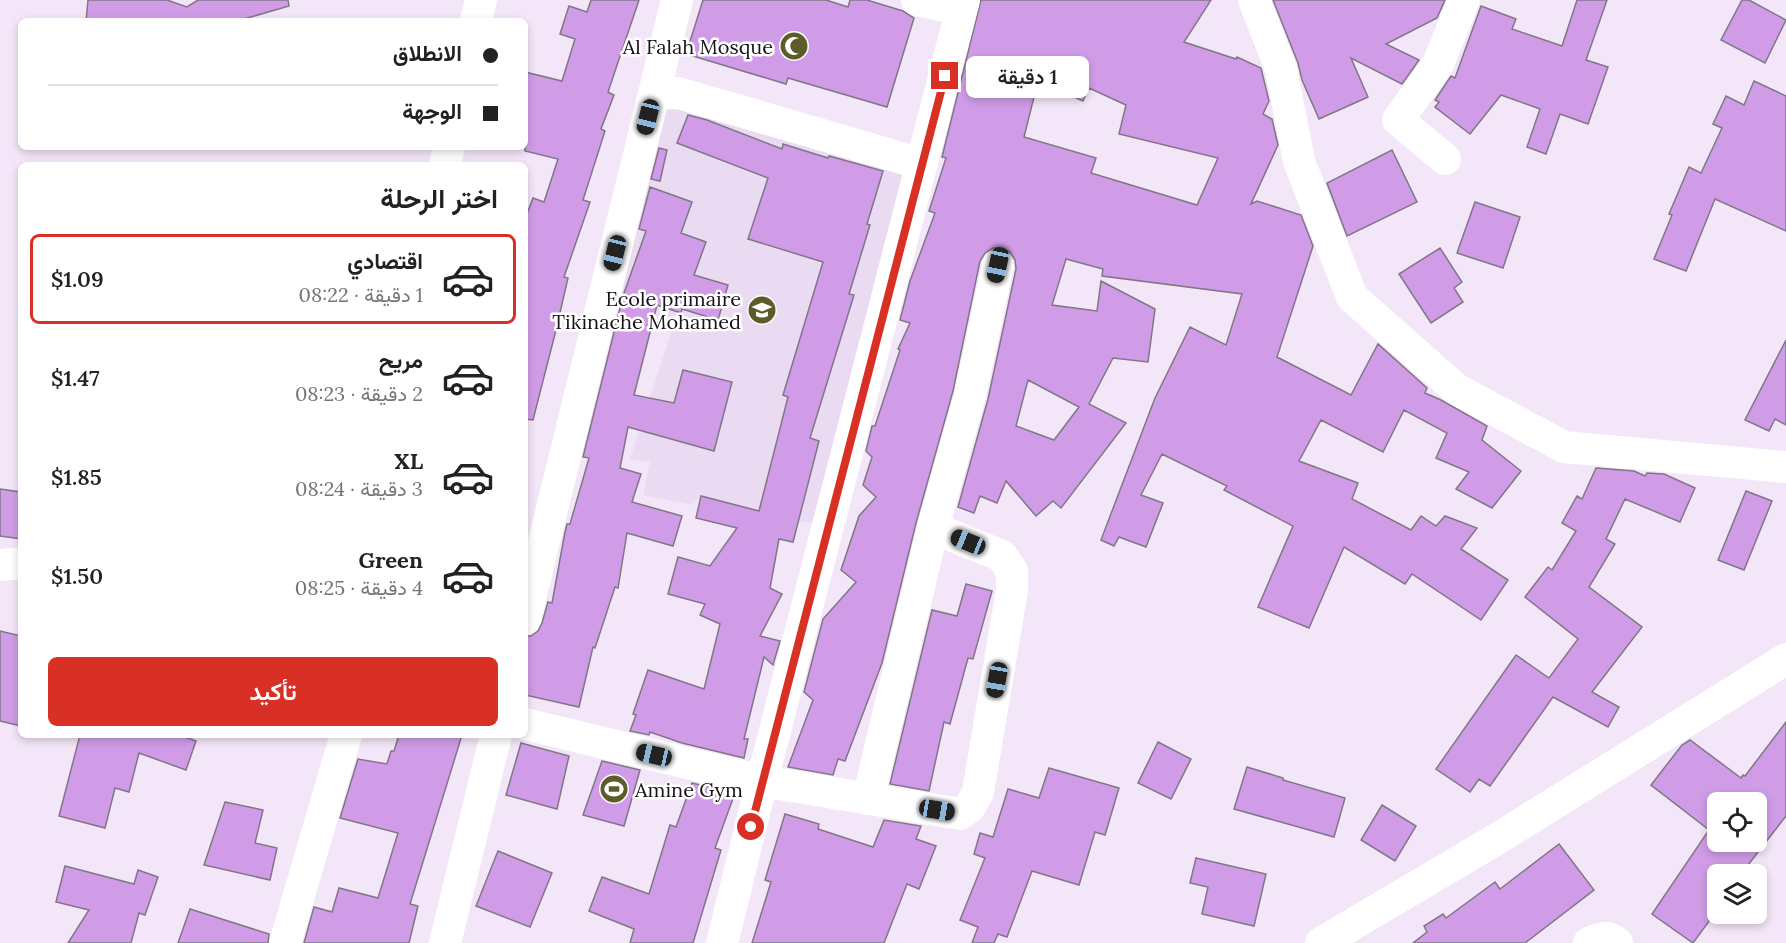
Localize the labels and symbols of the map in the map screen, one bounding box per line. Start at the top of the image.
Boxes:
mosque icon: Al Falah Mosque [778,30,810,62]
place label: Al Falah Mosque [622,34,773,59]
callout: 1 دقيقة [966,55,1089,97]
route end [931,62,958,89]
car [635,97,661,137]
car [602,233,628,273]
car [985,246,1011,284]
place label: Ecole primaire Tikinache Mohamed [552,286,741,334]
school or university icon: Ecole primaire Tikinache Mohamed [746,294,778,326]
car [948,527,988,557]
car [985,661,1009,699]
car [634,742,674,768]
sports icon: Amine Gym [598,773,630,805]
place label: Amine Gym [634,777,743,802]
car [918,798,956,822]
route start [737,813,764,840]

